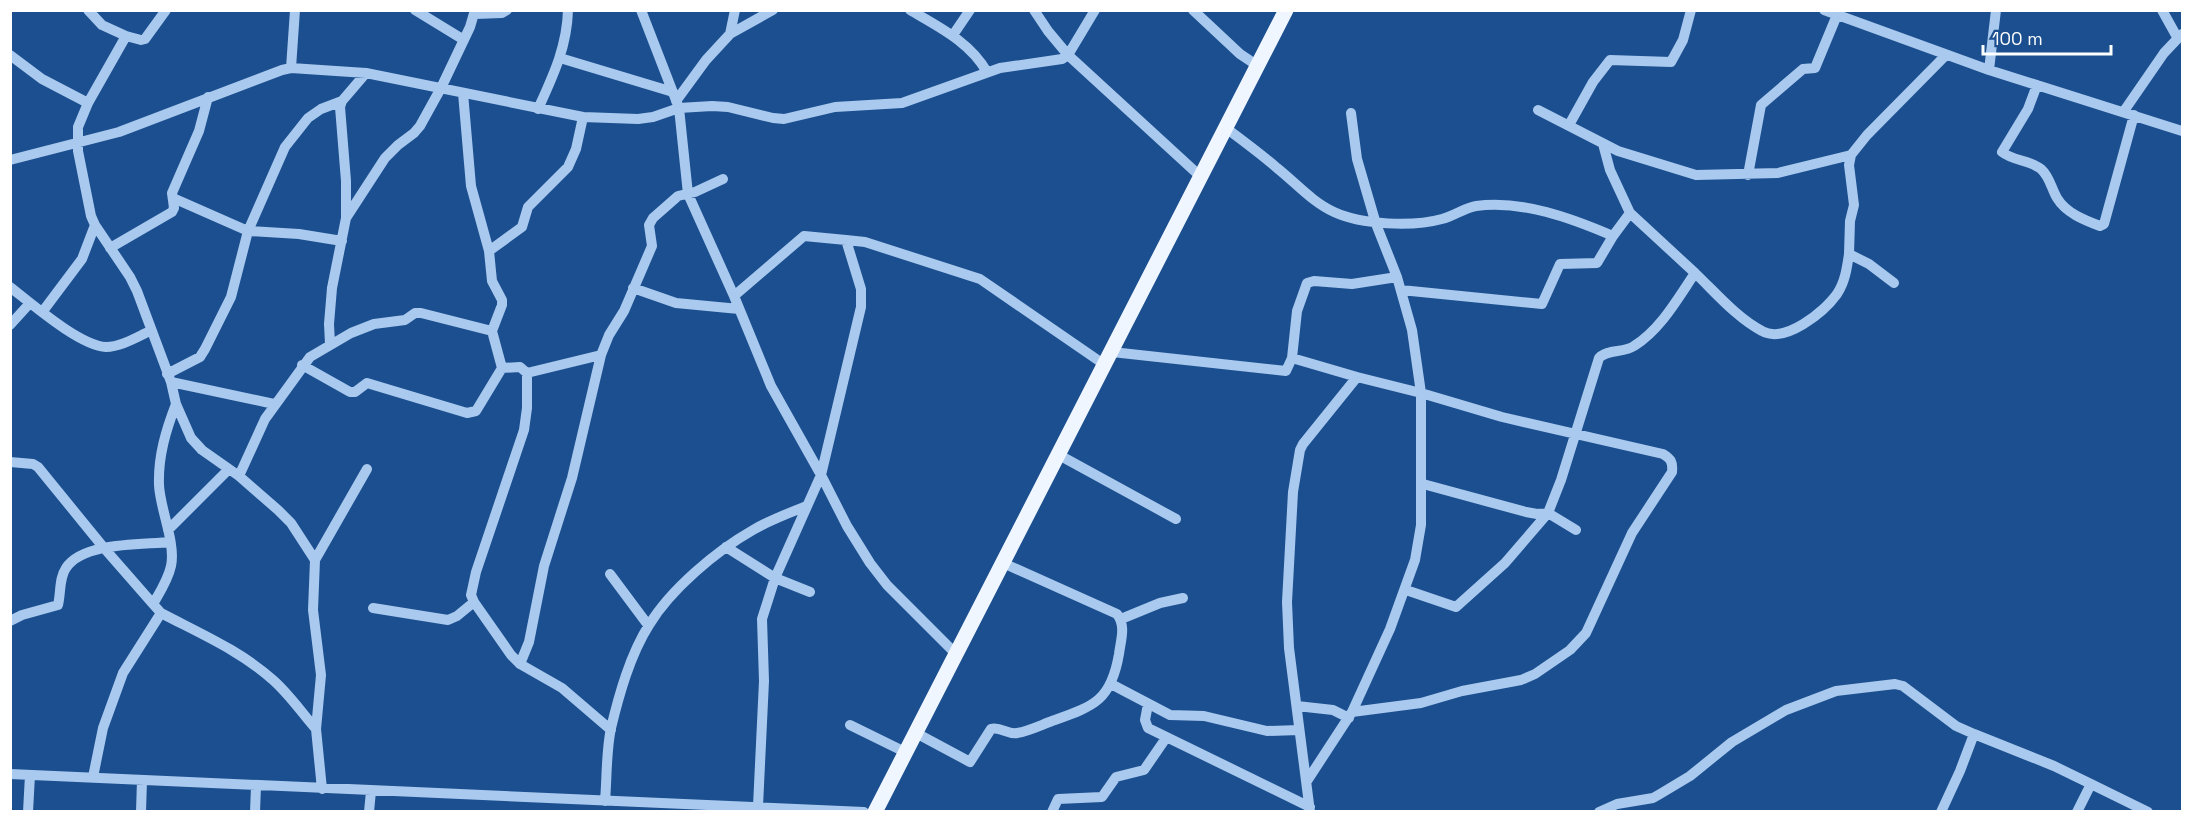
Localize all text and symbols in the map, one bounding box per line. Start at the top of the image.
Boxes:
scale bar [1983,18,2110,56]
text: 100 m [1992,27,2043,50]

